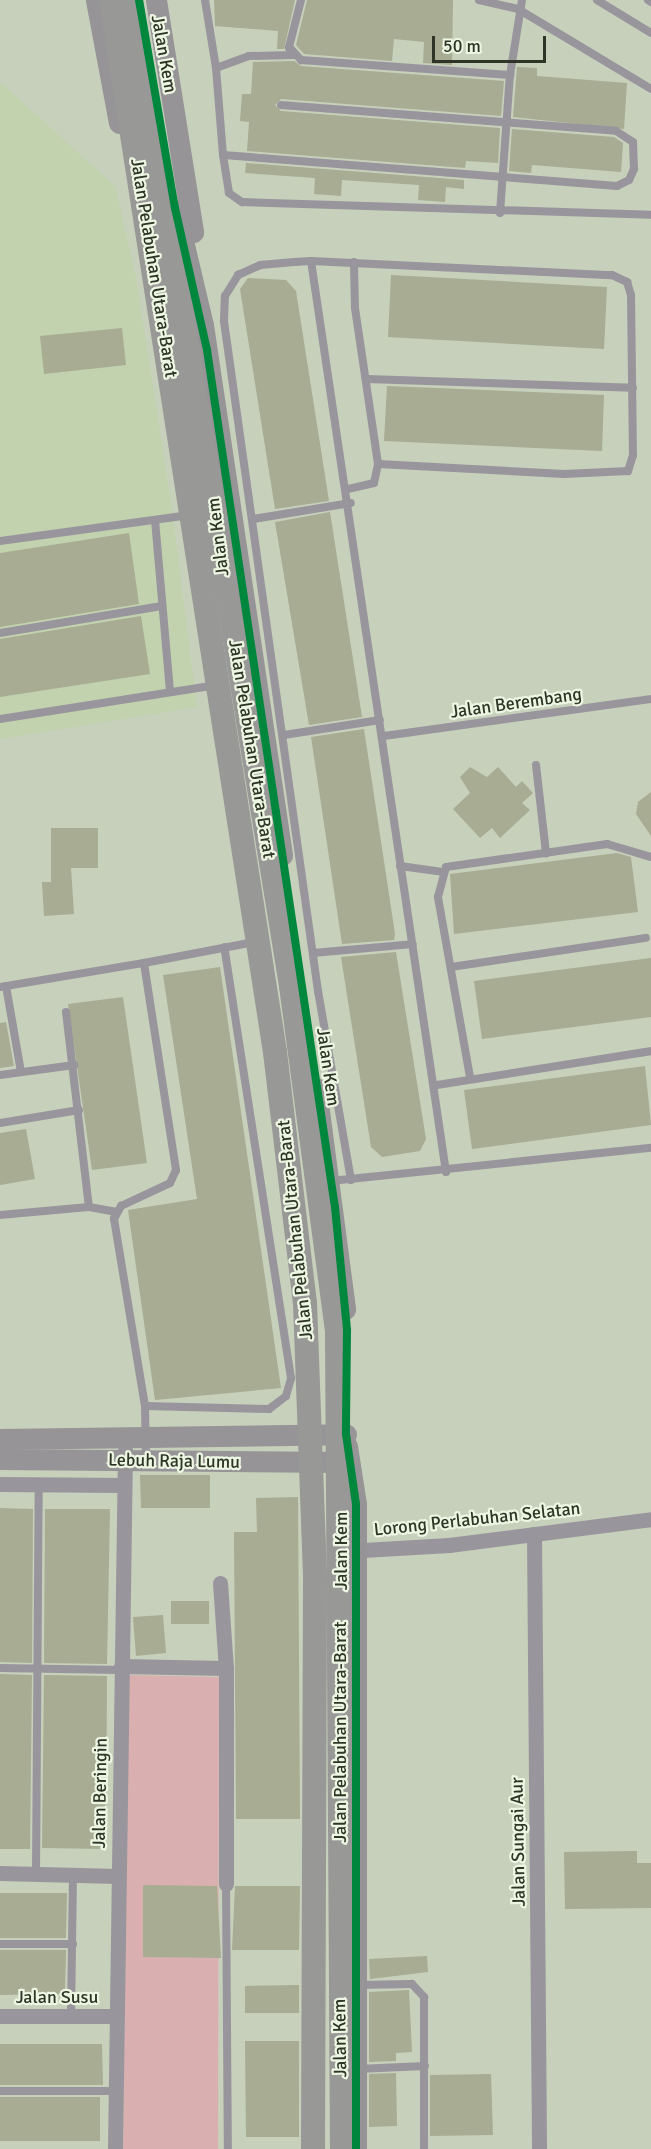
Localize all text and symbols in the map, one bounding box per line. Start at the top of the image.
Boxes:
street label: Jalan Kem [147,13,181,95]
scale bar [435,24,549,62]
text: 50 m [443,35,481,57]
street label: Jalan Pelabuhan Utara-Barat [126,157,182,379]
street label: Jalan Kem [202,497,234,577]
street label: Jalan Pelabuhan Utara-Barat [224,638,280,860]
street label: Jalan Berembang [449,683,583,723]
street label: Jalan Kem [312,1027,344,1107]
street label: Jalan Pelabuhan Utara-Barat [273,1119,317,1341]
street label: Lebuh Raja Lumu [108,1449,240,1473]
street label: Lorong Perlabuhan Selatan [373,1497,581,1541]
street label: Jalan Kem [330,1512,352,1590]
street label: Jalan Pelabuhan Utara-Barat [329,1621,351,1843]
street label: Jalan Beringin [88,1738,112,1848]
street label: Jalan Sungai Aur [506,1777,530,1907]
street label: Jalan Susu [16,1986,98,2008]
street label: Jalan Kem [329,1998,351,2078]

